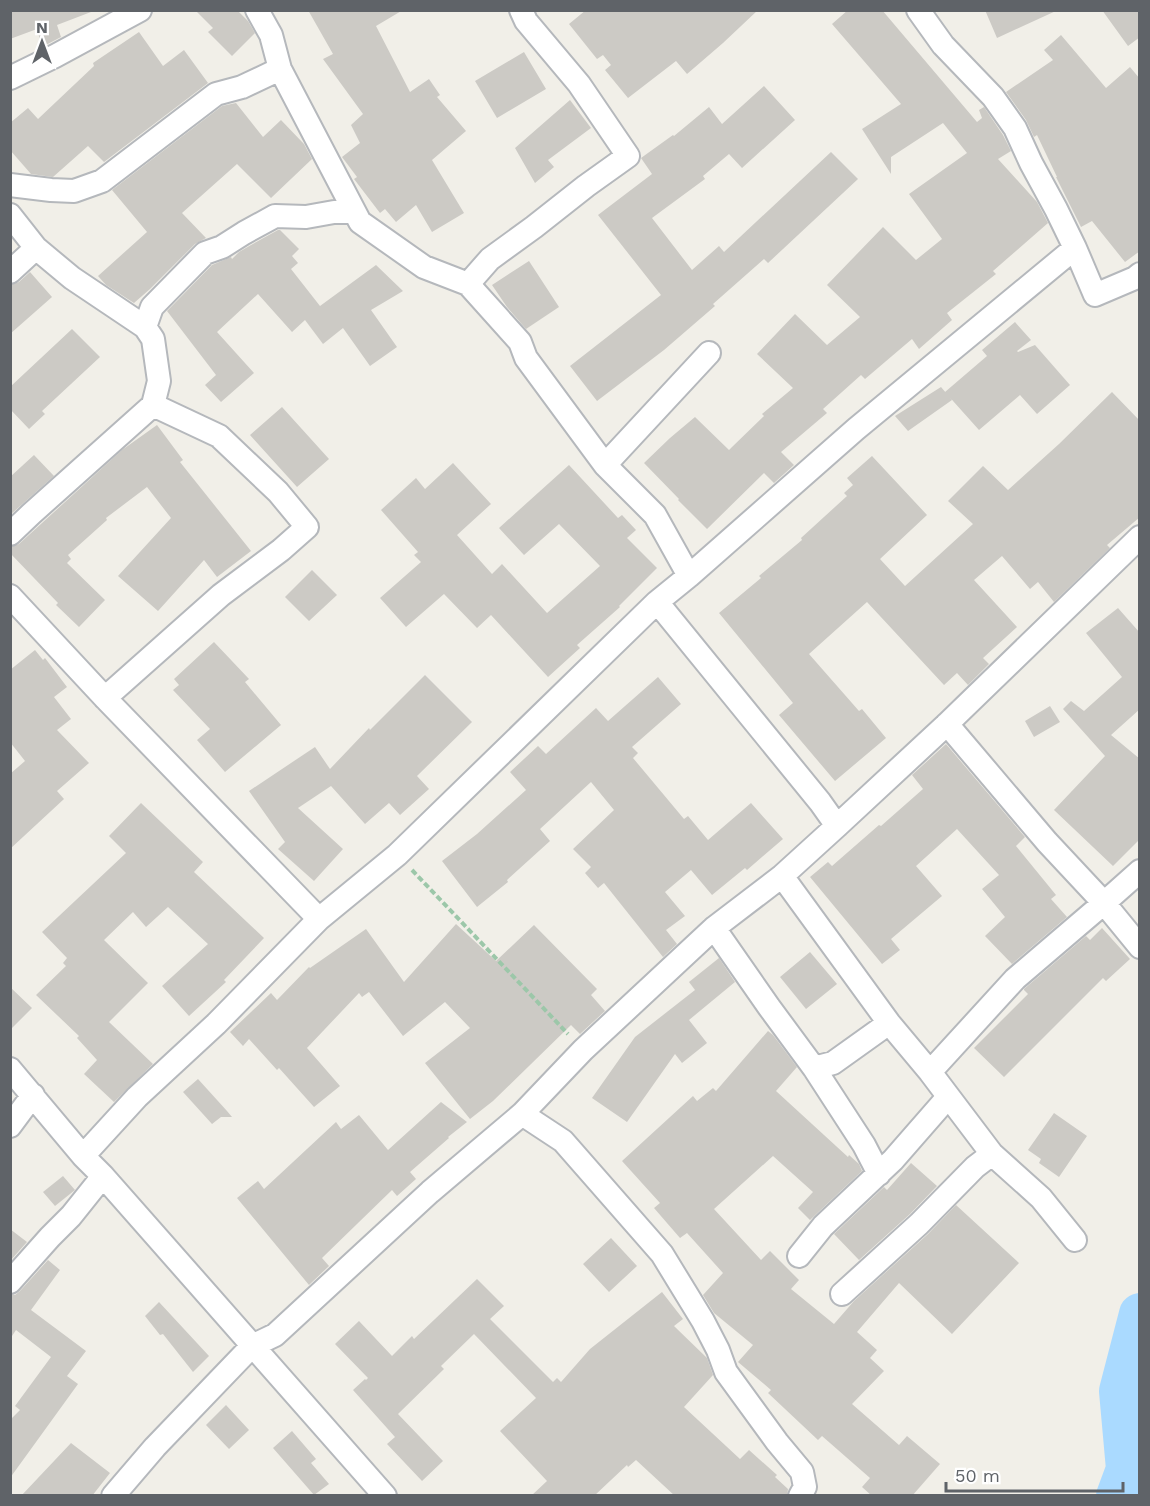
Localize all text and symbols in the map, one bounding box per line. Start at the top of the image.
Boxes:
north arrow [12,12,72,72]
text: N [36,18,48,37]
scale bar [946,1455,1123,1493]
text: 50 m [955,1465,1000,1486]

